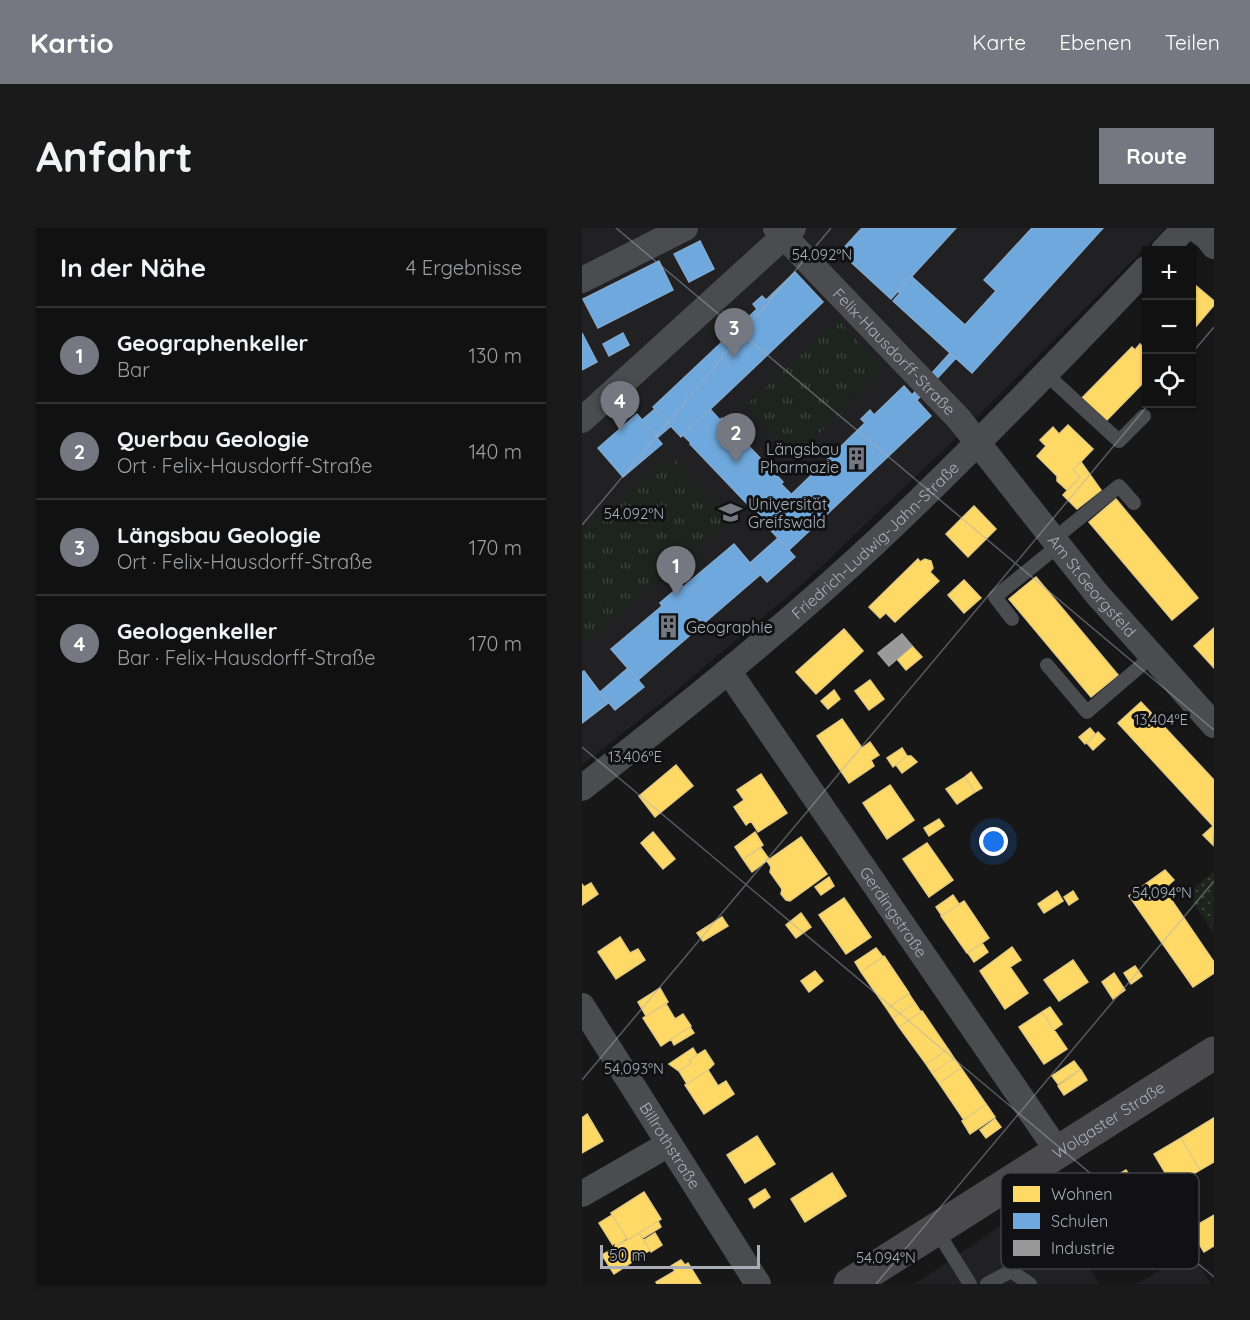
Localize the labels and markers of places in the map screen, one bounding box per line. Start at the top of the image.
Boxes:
pin: 3 [714,308,754,358]
pin: 4 [600,382,639,431]
pin: 2 [716,414,756,463]
place label: Längsbau Pharmazie [760,439,839,477]
building icon: Längsbau Pharmazie [844,445,870,471]
place label: Universität Greifswald [748,494,827,532]
school or university icon: Universität Greifswald [717,500,743,526]
pin: 1 [656,546,695,596]
building icon: Geographie [655,614,681,640]
place label: Geographie [686,617,773,637]

